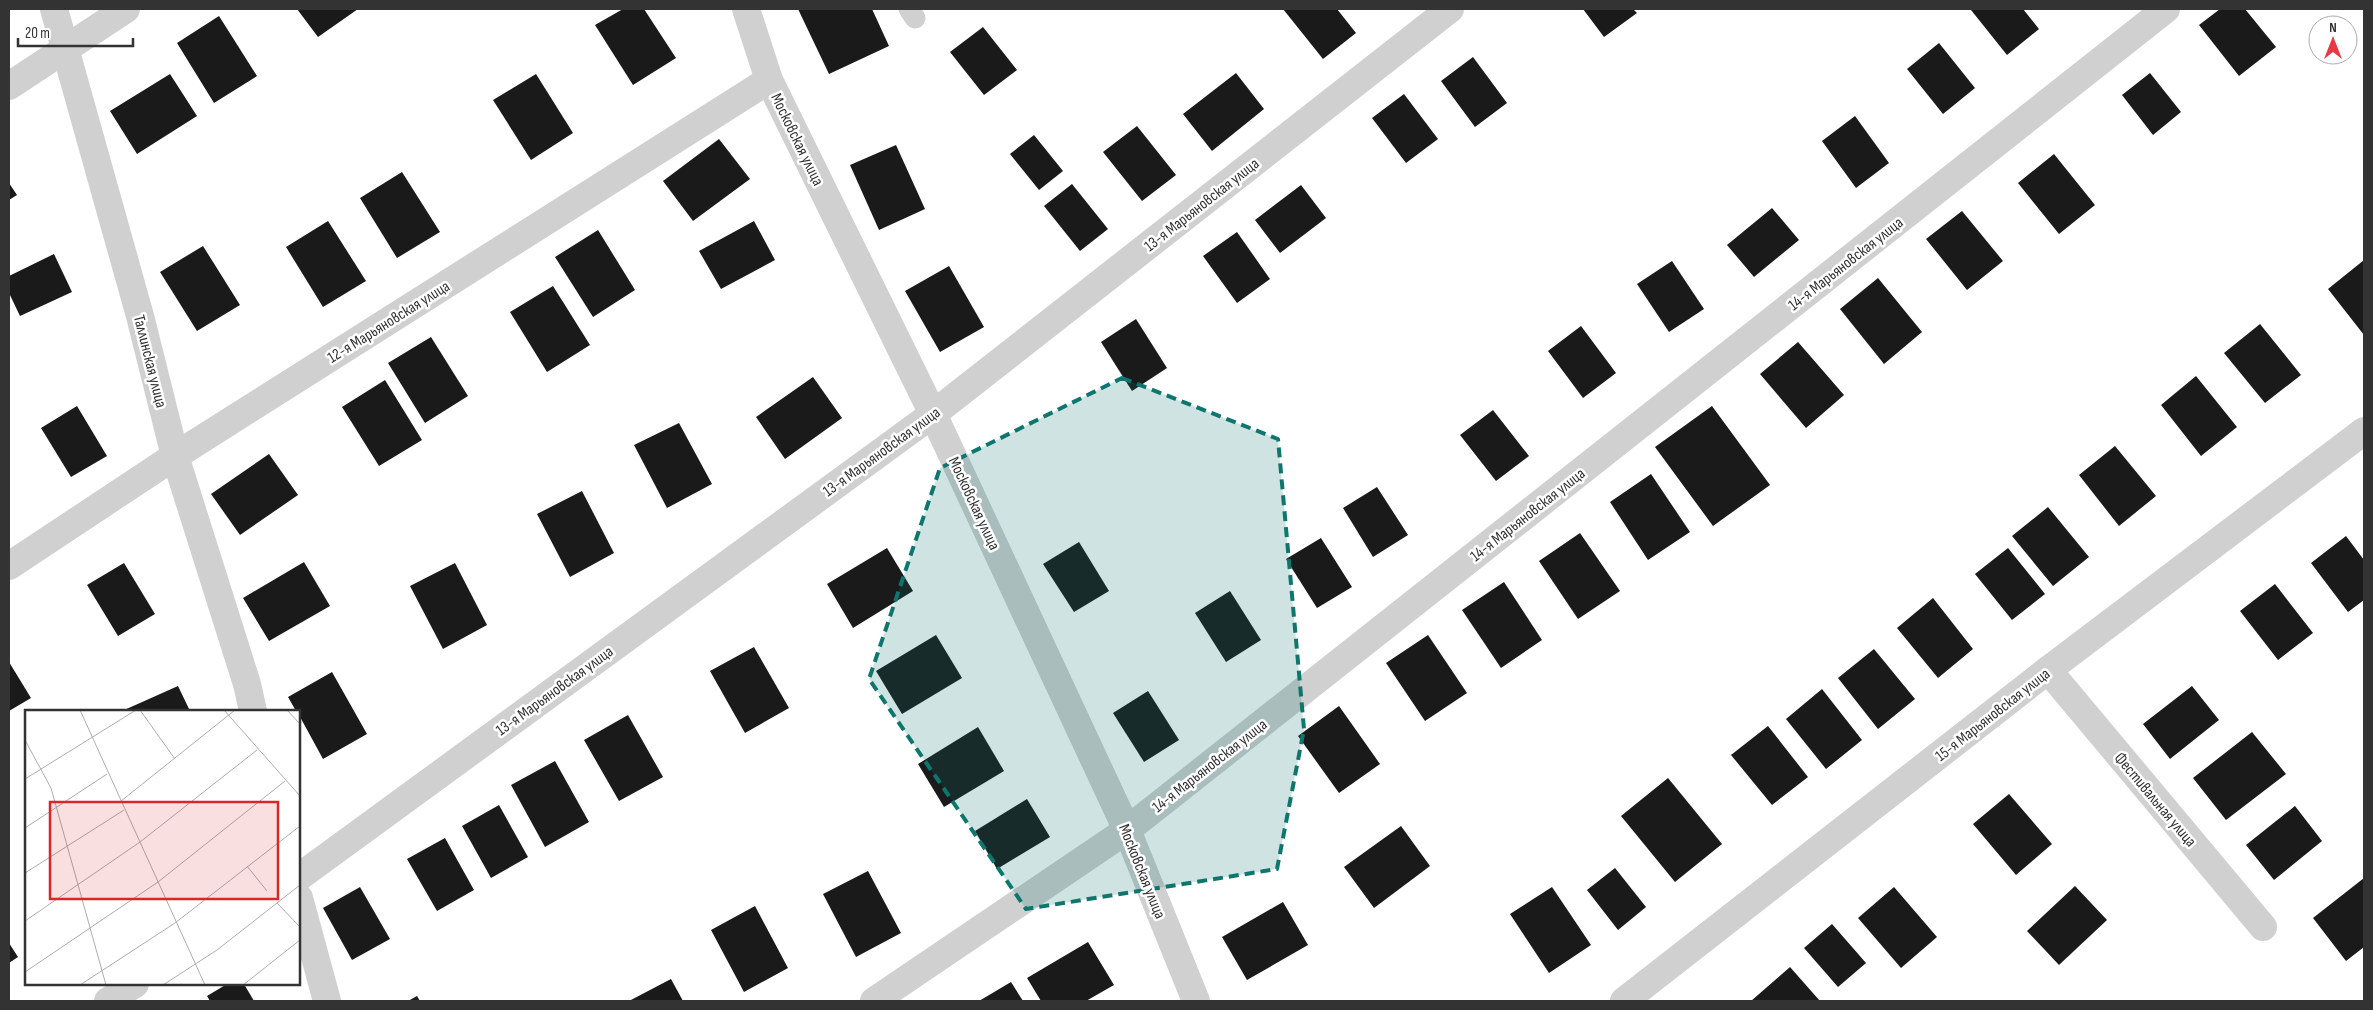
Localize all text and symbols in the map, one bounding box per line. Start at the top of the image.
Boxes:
scale bar [18,15,132,47]
north arrow [2308,15,2358,65]
text: N [2329,19,2337,36]
text: 20 m [25,24,50,43]
street label: Московская улица [766,90,827,189]
street label: 13-я Марьяновская улица [1141,154,1263,256]
street label: 14-я Марьяновская улица [1785,213,1907,315]
street label: 12-я Марьяновская улица [324,277,453,368]
street label: Таллинская улица [129,313,170,410]
street label: 13-я Марьяновская улица [820,403,944,501]
street label: Московская улица [944,454,1003,553]
street label: 14-я Марьяновская улица [1467,464,1589,566]
street label: 13-я Марьяновская улица [493,642,617,740]
street label: 15-я Марьяновская улица [1932,665,2054,766]
inset map [25,710,300,985]
street label: 14-я Марьяновская улица [1149,715,1271,817]
street label: Фестивальная улица [2110,749,2200,851]
street label: Московская улица [1114,822,1169,922]

